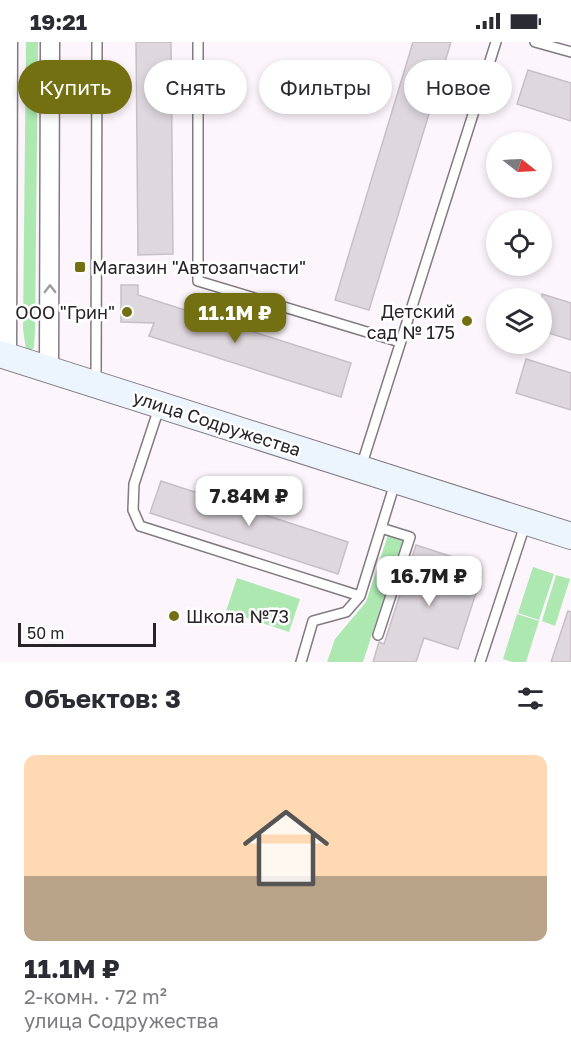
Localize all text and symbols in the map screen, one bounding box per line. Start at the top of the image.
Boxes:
text: 19:21 [30,8,87,35]
chip: Купить [18,60,132,114]
chip: Снять [144,60,247,114]
chip: Фильтры [259,60,392,114]
chip: Новое [404,60,512,114]
north arrow [486,132,552,198]
map controls [486,132,552,354]
button: locate [486,210,552,276]
place label: Магазин "Автозапчасти" [92,256,306,278]
marker: Магазин "Автозапчасти" [73,260,87,274]
one-way arrow [44,285,56,294]
button: layers [486,288,552,354]
pin: 11.1M ₽ [180,293,290,344]
text: 11.1M ₽ [198,300,272,324]
place label: Детский сад № 175 [367,300,455,343]
place label: ООО "Грин" [15,301,115,323]
marker: ООО "Грин" [120,305,134,319]
marker: Детский сад № 175 [460,314,474,328]
street label: улица Содружества [130,385,304,461]
pin: 7.84M ₽ [194,476,304,527]
text: 7.84M ₽ [210,483,288,507]
pin: 16.7M ₽ [374,556,484,607]
text: 16.7M ₽ [391,563,467,587]
place label: Школа №73 [186,605,289,627]
marker: Школа №73 [167,609,181,623]
scale bar [18,620,156,648]
text: 50 m [27,623,64,643]
icon: filters [514,682,547,715]
text: Объектов: 3 [24,683,181,714]
icon: home [232,794,340,902]
text: 11.1M ₽ [24,953,120,984]
text: 2-комн. · 72 m² [24,984,167,1008]
text: улица Содружества [24,1008,219,1032]

